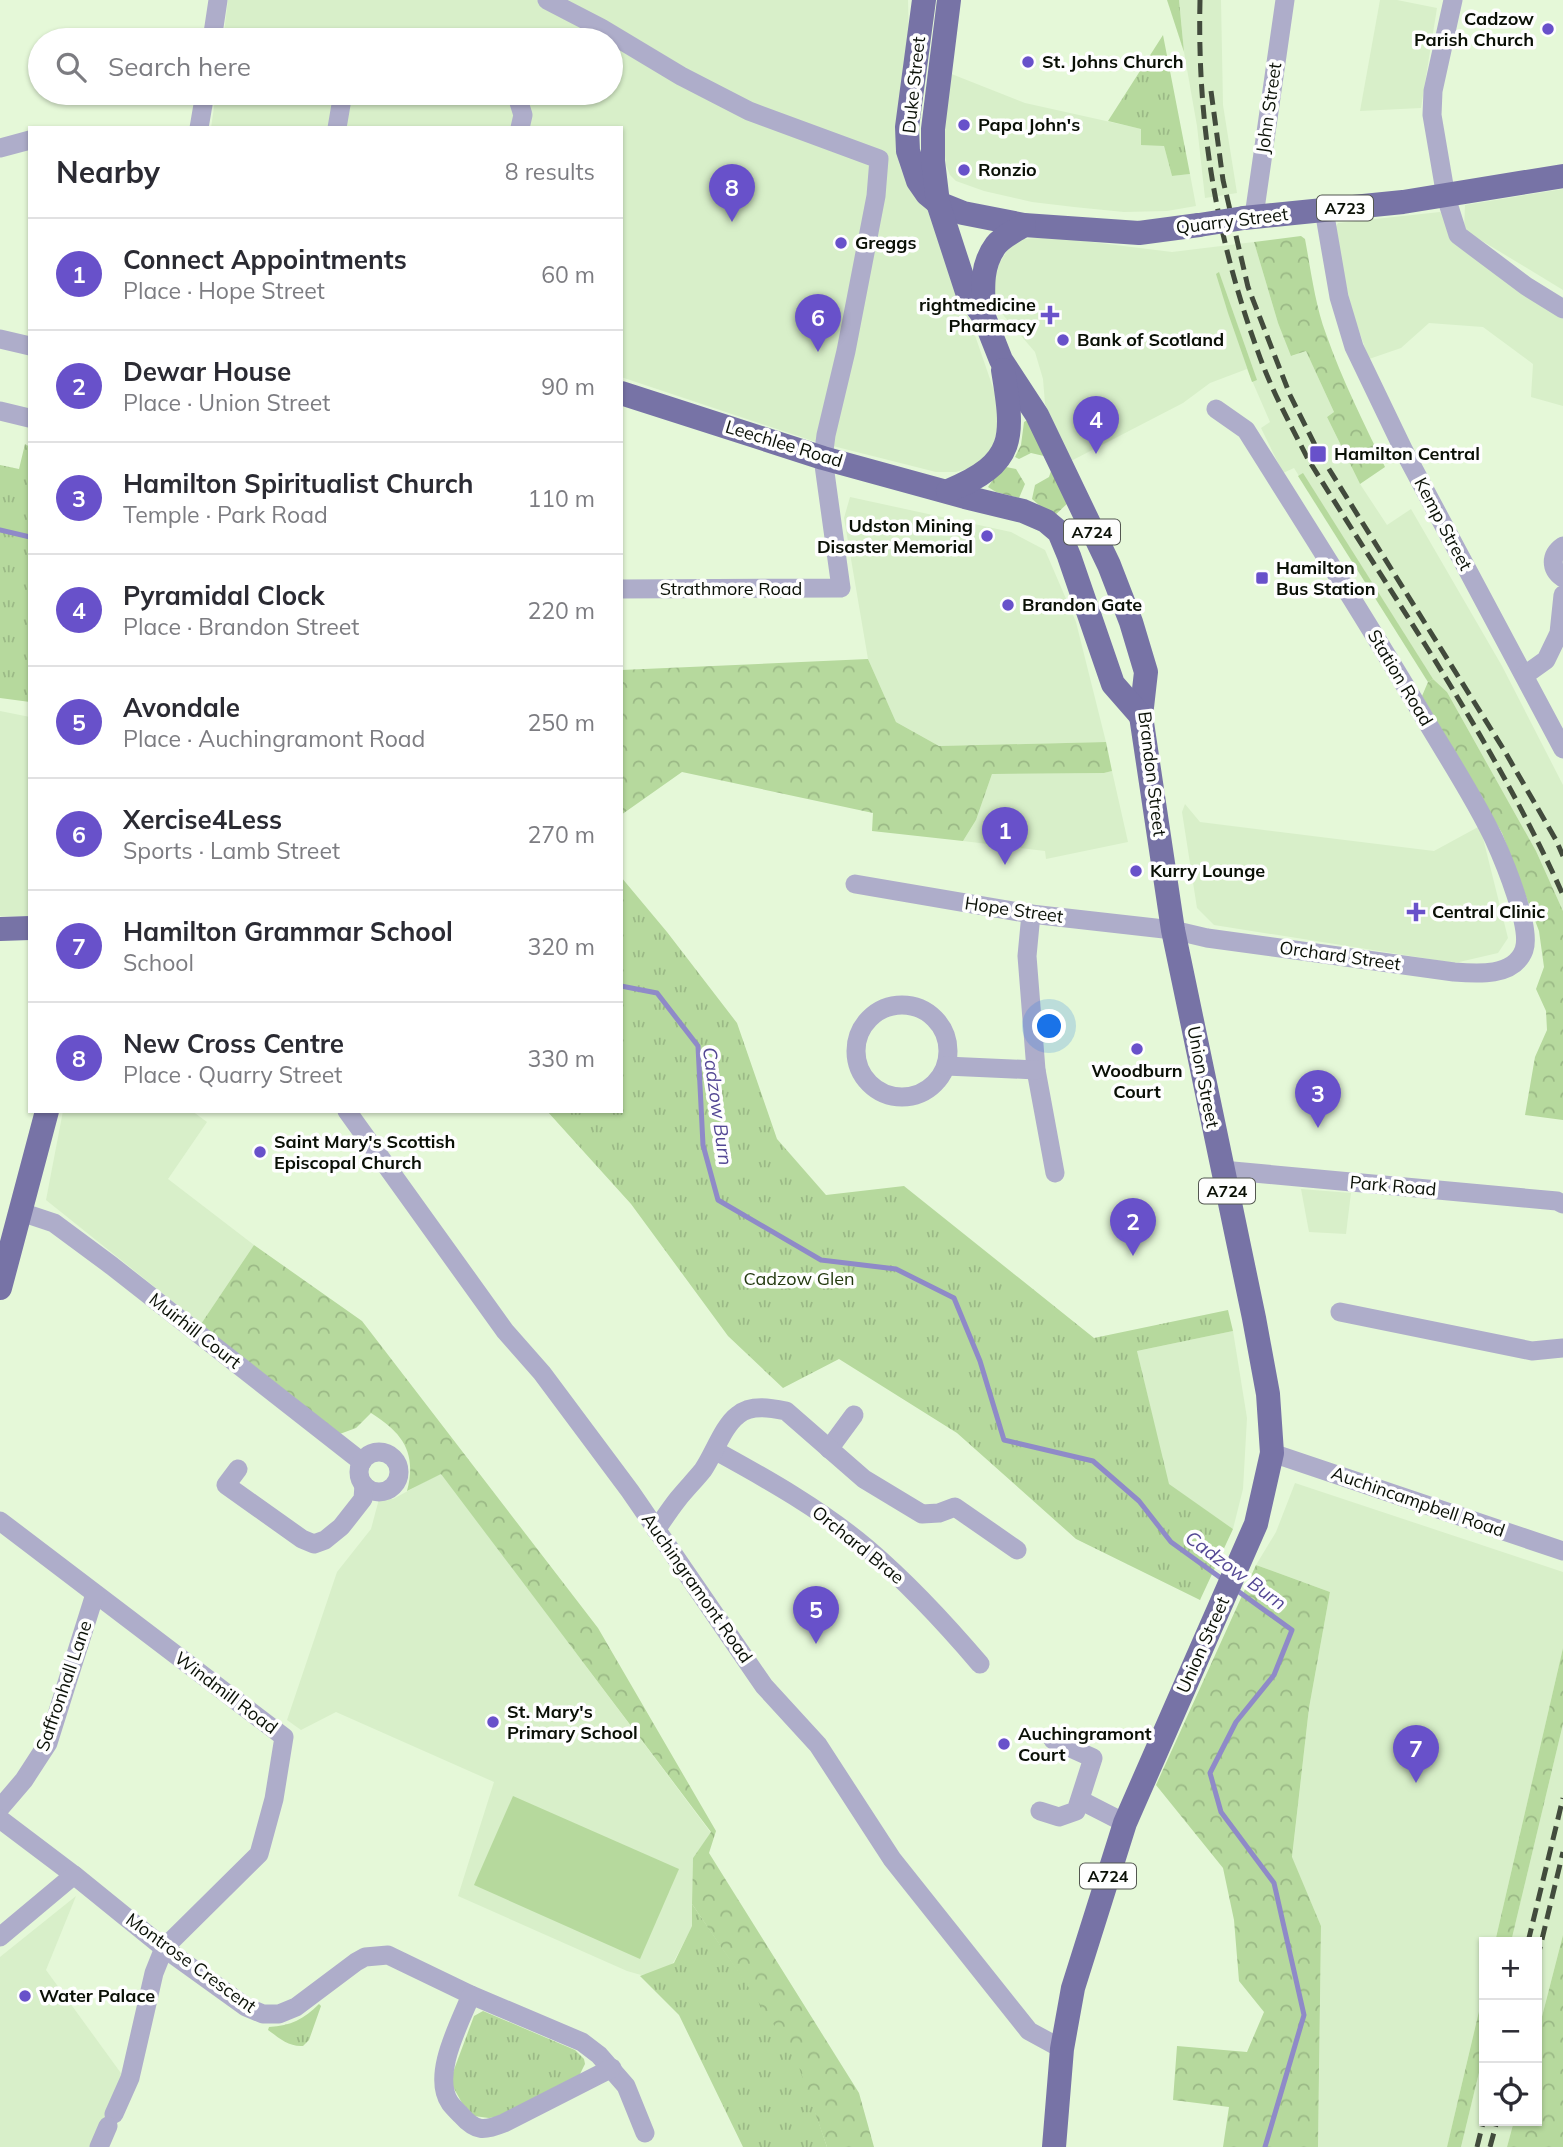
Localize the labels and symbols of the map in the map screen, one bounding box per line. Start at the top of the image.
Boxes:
place label: Cadzow Parish Church [1414,7,1534,51]
marker: Cadzow Parish Church [1540,21,1556,37]
street label: Duke Street [897,35,930,134]
place label: St. Johns Church [1042,50,1184,73]
marker: St. Johns Church [1020,54,1036,70]
street label: John Street [1251,61,1286,155]
place label: Papa John's [978,113,1080,136]
marker: Papa John's [956,117,972,133]
place label: Ronzio [978,158,1037,181]
marker: Ronzio [956,162,972,178]
pin: 8 [709,164,755,222]
road number: A723 [1317,196,1373,220]
street label: Quarry Street [1175,202,1289,239]
place label: Greggs [855,231,917,254]
marker: Greggs [833,235,849,251]
place label: rightmedicine Pharmacy [919,293,1036,337]
pin: 6 [795,294,841,352]
marker: rightmedicine Pharmacy [1042,307,1058,323]
place label: Bank of Scotland [1077,328,1224,351]
marker: Bank of Scotland [1055,332,1071,348]
pin: 4 [1073,396,1119,454]
street label: Leechlee Road [723,415,846,472]
place label: Hamilton Central [1334,442,1480,465]
marker: Hamilton Central [1308,444,1328,464]
street label: Kemp Street [1409,473,1478,574]
place label: Udston Mining Disaster Memorial [817,514,973,558]
road number: A724 [1064,520,1120,544]
marker: Udston Mining Disaster Memorial [979,528,995,544]
place label: Hamilton Bus Station [1276,556,1376,600]
marker: Hamilton Bus Station [1254,570,1270,586]
street label: Strathmore Road [660,577,802,600]
place label: Brandon Gate [1022,593,1142,616]
marker: Brandon Gate [1000,597,1016,613]
street label: Station Road [1363,625,1438,730]
street label: Brandon Street [1133,710,1172,838]
pin: 1 [982,807,1028,865]
place label: Kurry Lounge [1150,859,1265,882]
marker: Kurry Lounge [1128,863,1144,879]
street label: Hope Street [963,891,1065,928]
place label: Central Clinic [1432,900,1545,923]
marker: Central Clinic [1406,902,1426,922]
street label: Orchard Street [1278,936,1402,975]
your location [1032,1009,1066,1043]
street label: Union Street [1182,1024,1225,1130]
marker: Woodburn Court [1129,1041,1145,1057]
water label: Cadzow Burn [698,1045,738,1167]
place label: Woodburn Court [1091,1059,1183,1103]
pin: 3 [1295,1070,1341,1128]
place label: Saint Mary's Scottish Episcopal Church [274,1130,455,1174]
marker: Saint Mary's Scottish Episcopal Church [252,1144,268,1160]
street label: Park Road [1349,1170,1437,1201]
road number: A724 [1199,1178,1255,1204]
pin: 2 [1110,1198,1156,1256]
park label: Cadzow Glen [743,1267,855,1290]
street label: Muirhill Court [145,1288,246,1374]
street label: Auchincampbell Road [1328,1461,1508,1542]
street label: Orchard Brae [808,1501,909,1589]
street label: Auchingramont Road [637,1508,758,1667]
water label: Cadzow Burn [1181,1525,1291,1615]
pin: 5 [793,1586,839,1644]
street label: Union Street [1171,1593,1234,1697]
street label: Saffronhall Lane [30,1617,97,1754]
street label: Windmill Road [170,1646,282,1739]
place label: St. Mary's Primary School [507,1700,638,1744]
marker: St. Mary's Primary School [485,1714,501,1730]
place label: Auchingramont Court [1018,1722,1152,1766]
pin: 7 [1393,1725,1439,1783]
marker: Auchingramont Court [996,1736,1012,1752]
road number: A724 [1080,1864,1136,1888]
street label: Montrose Crescent [122,1908,261,2018]
place label: Water Palace [39,1984,155,2007]
marker: Water Palace [17,1988,33,2004]

